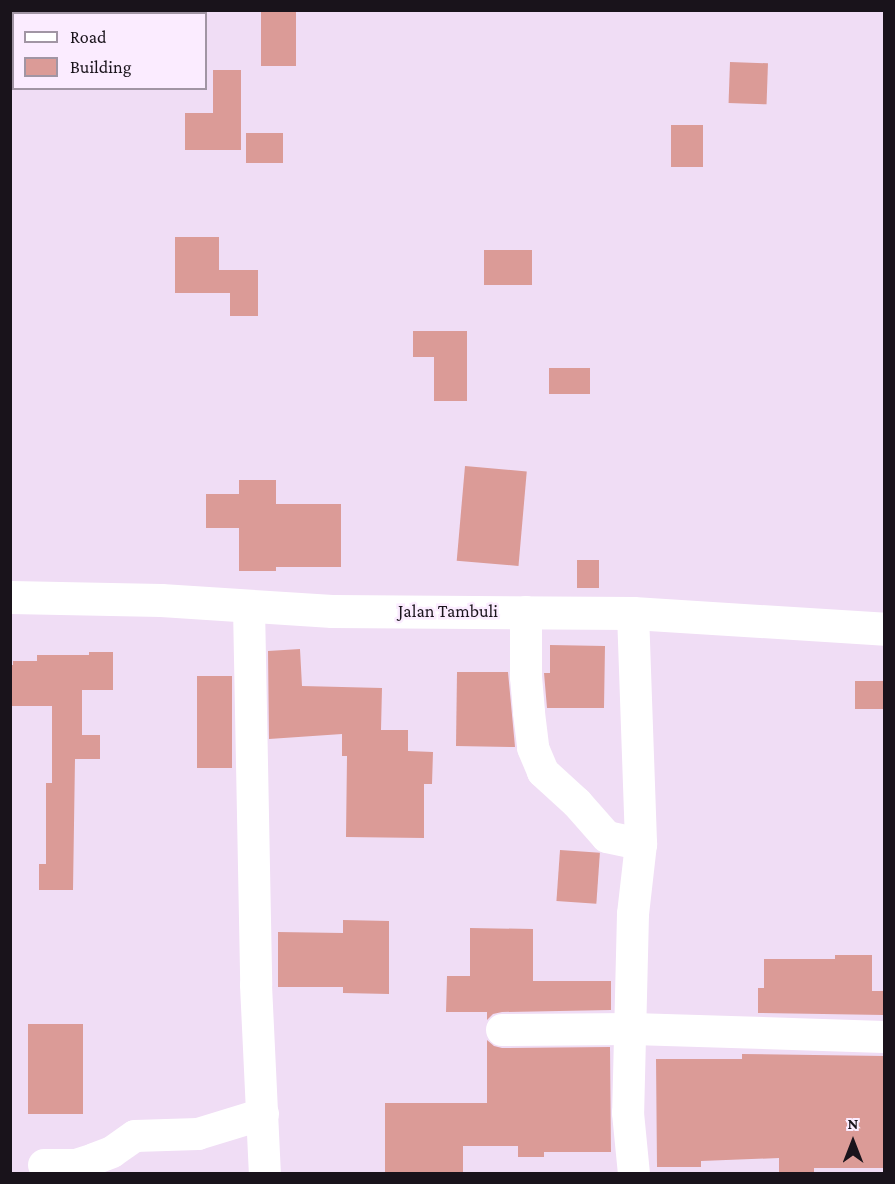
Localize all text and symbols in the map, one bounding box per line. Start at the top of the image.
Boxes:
legend [12,12,207,90]
text: Road [70,27,107,47]
text: Building [70,57,131,77]
street label: Jalan Tambuli [398,600,498,622]
north arrow [823,1112,883,1172]
text: N [848,1115,858,1132]

